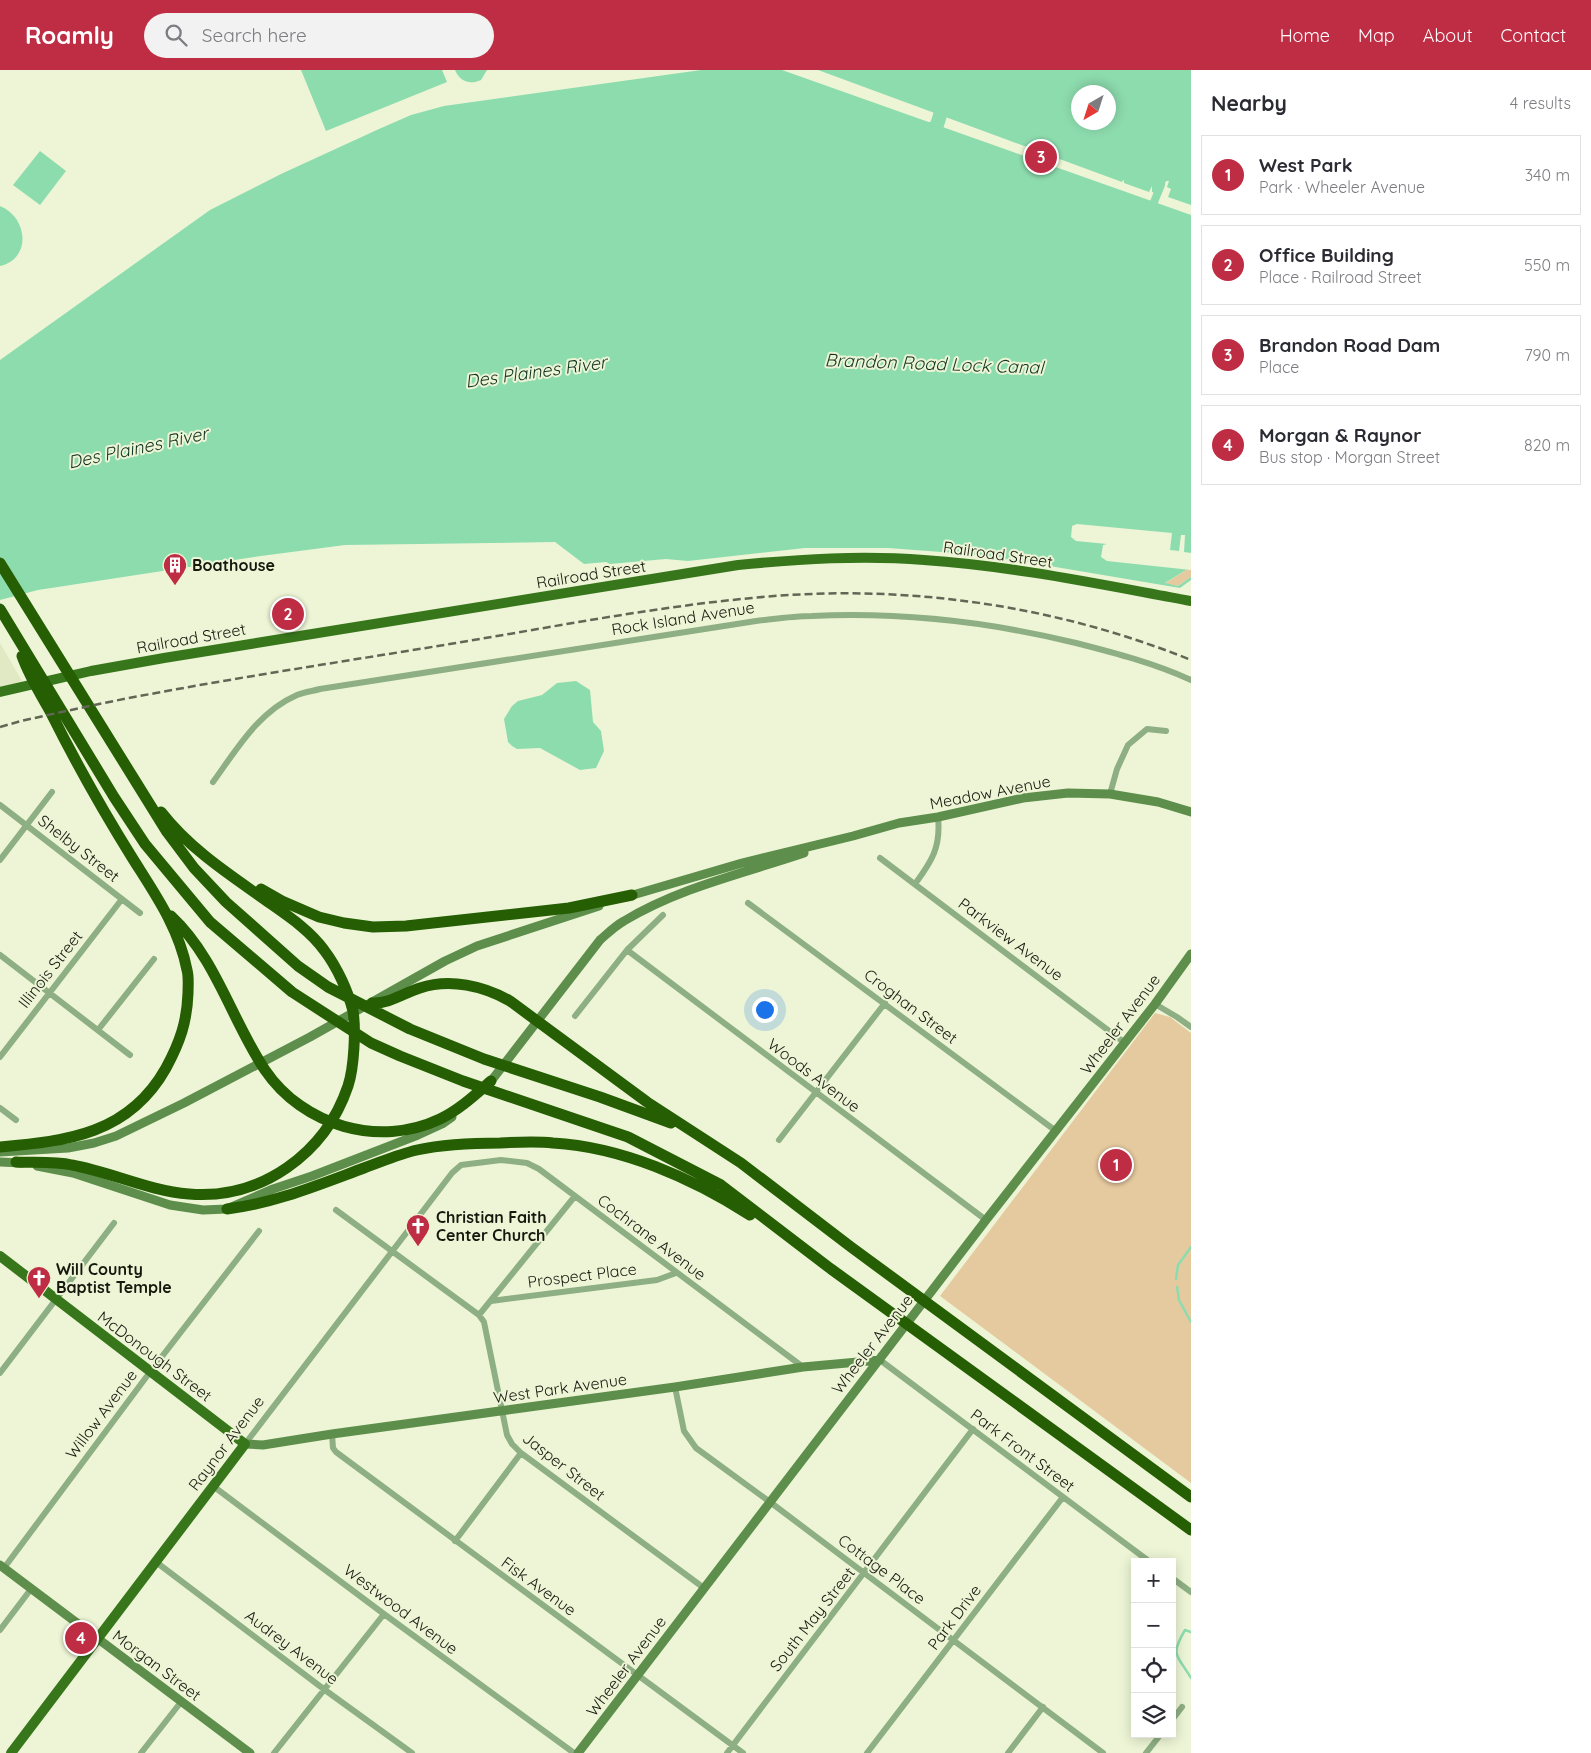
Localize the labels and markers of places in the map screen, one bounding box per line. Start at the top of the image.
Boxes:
pin: 3 [1025,138,1057,176]
building icon: Boathouse [162,552,188,586]
place label: Boathouse [192,555,275,575]
pin: 2 [272,595,304,633]
pin: 1 [1100,1146,1132,1184]
place label: Christian Faith Center Church [436,1207,547,1245]
church icon: Christian Faith Center Church [405,1213,431,1247]
place label: Will County Baptist Temple [56,1259,172,1297]
church icon: Will County Baptist Temple [26,1265,52,1299]
pin: 4 [65,1619,97,1657]

